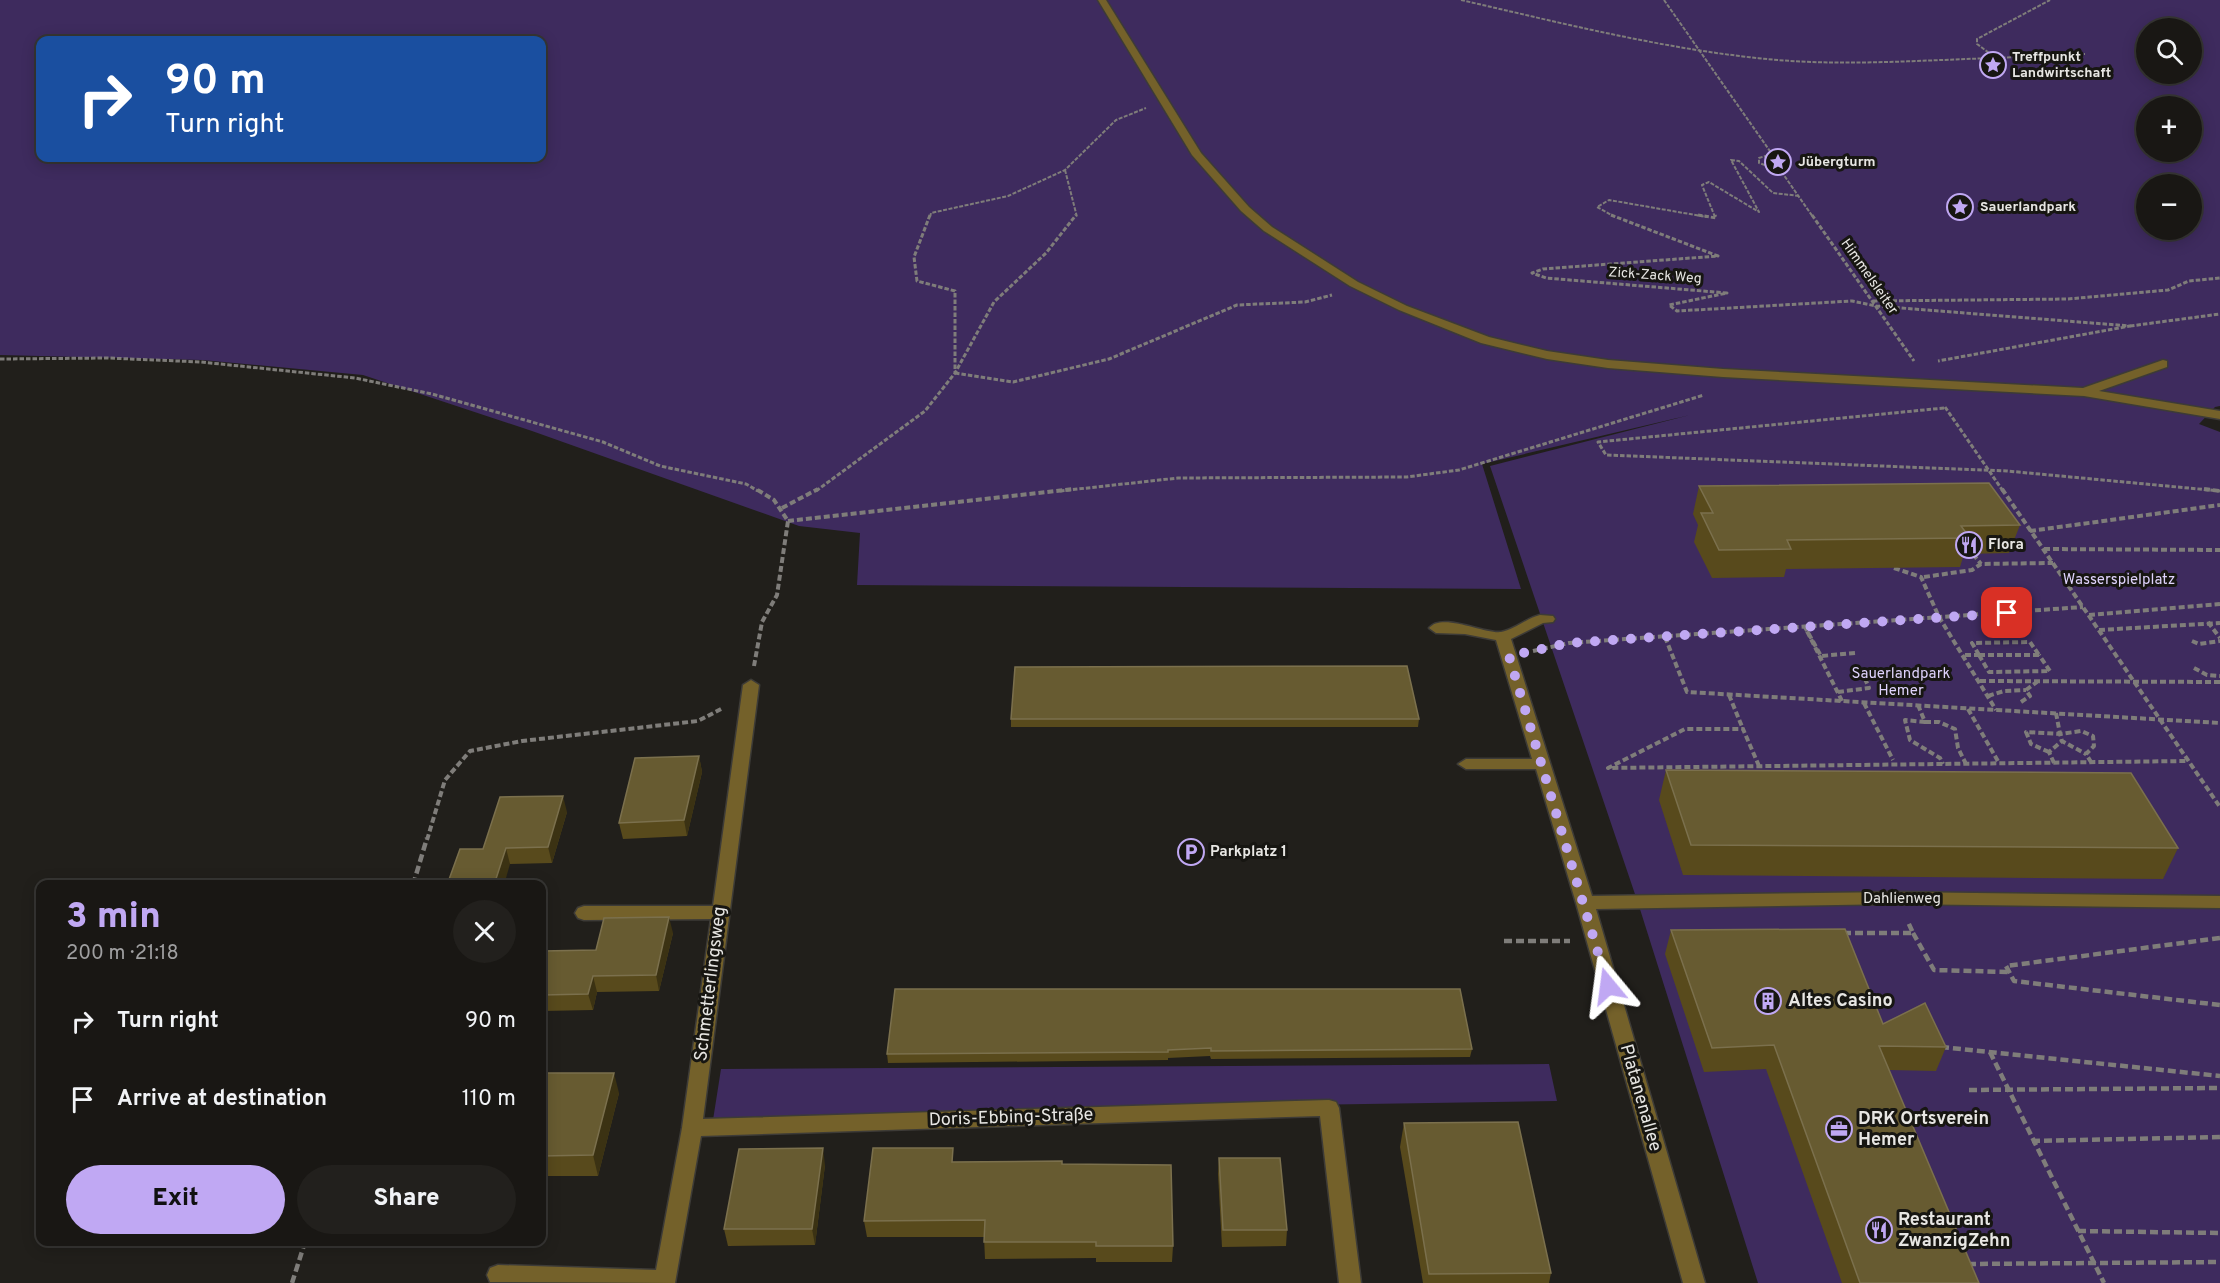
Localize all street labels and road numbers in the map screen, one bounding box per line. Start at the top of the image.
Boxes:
street label: Himmelsleiter [1837,236,1902,318]
street label: Zick-Zack Weg [1608,264,1702,288]
street label: Dahlienweg [1863,890,1941,909]
street label: Schmetterlingsweg [690,905,732,1063]
street label: Platanenallee [1614,1042,1666,1154]
street label: Doris-Ebbing-Straße [928,1104,1094,1132]

